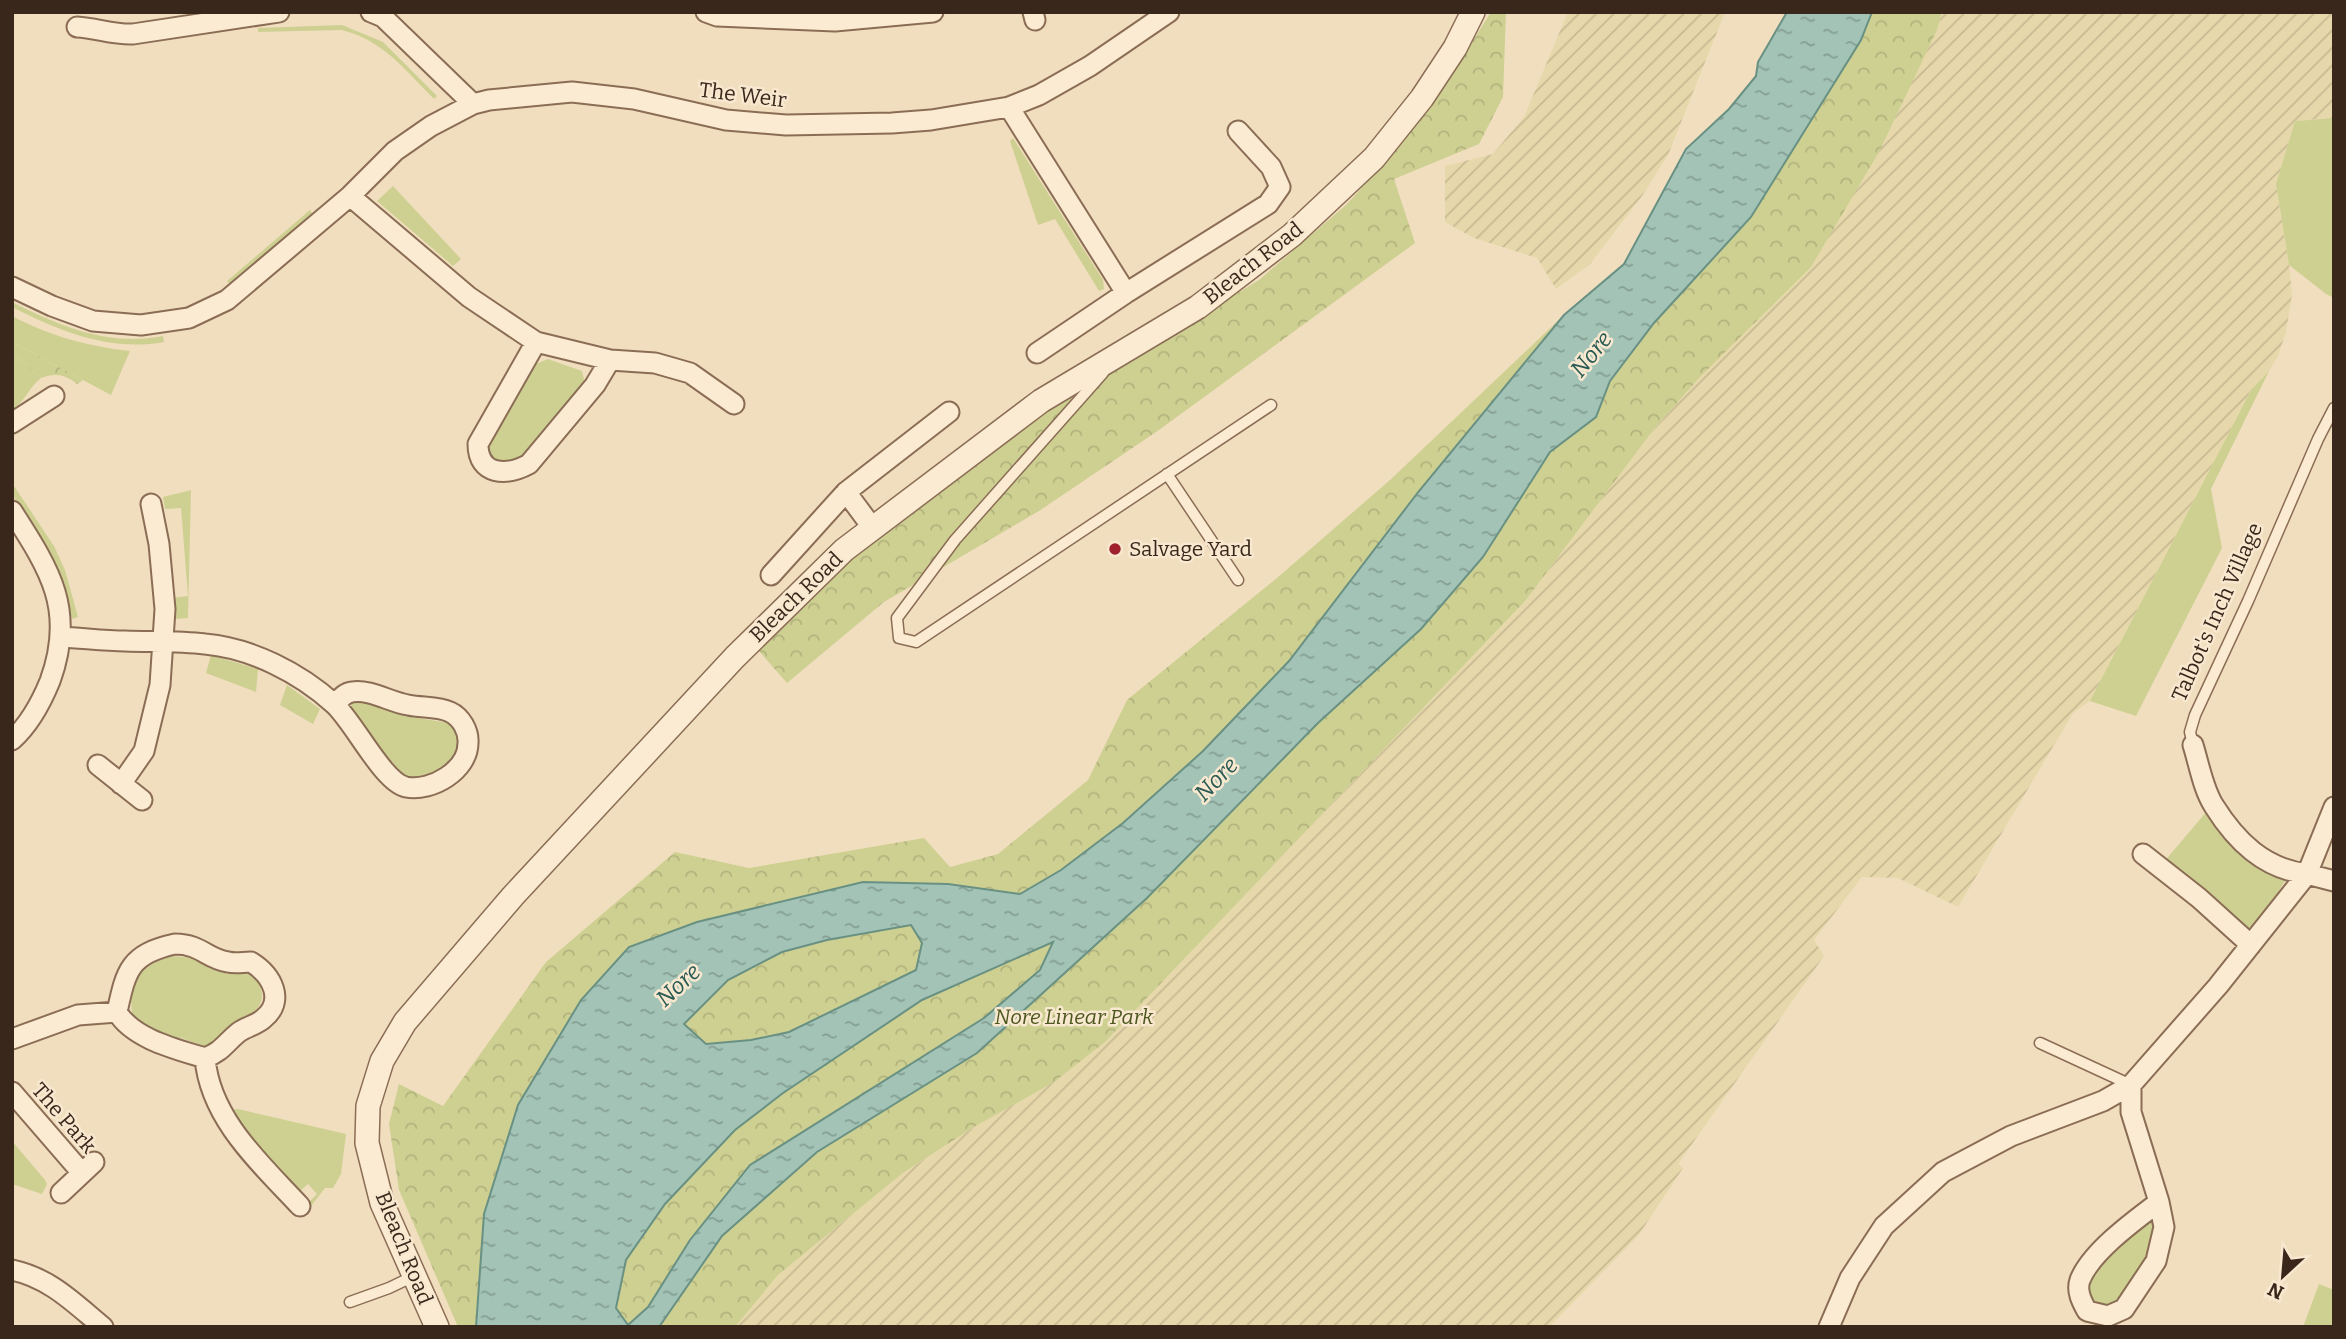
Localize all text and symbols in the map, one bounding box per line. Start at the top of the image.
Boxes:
street label: The Weir [698,77,788,113]
street label: Bleach Road [1198,216,1308,310]
water label: Nore [1564,325,1618,382]
street label: Talbot's Inch Village [2166,519,2268,705]
place label: Salvage Yard [1129,536,1252,562]
marker: Salvage Yard [1107,541,1123,557]
street label: Bleach Road [744,546,848,648]
water label: Nore [1188,751,1244,807]
water label: Nore [650,957,706,1012]
park label: Nore Linear Park [995,1004,1154,1030]
street label: The Park [26,1077,102,1159]
street label: Bleach Road [370,1188,438,1308]
north arrow [2248,1241,2318,1311]
text: N [2264,1277,2287,1304]

